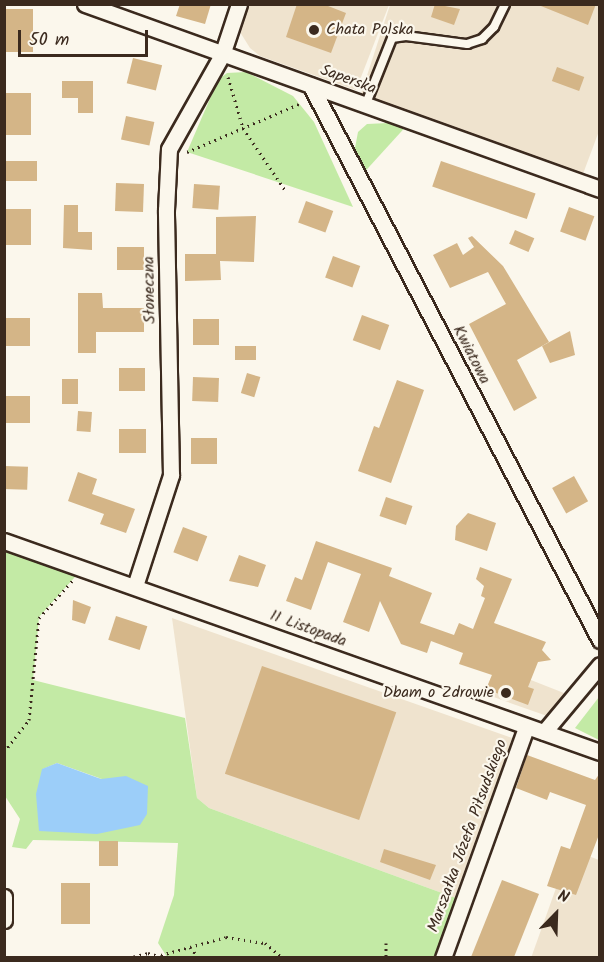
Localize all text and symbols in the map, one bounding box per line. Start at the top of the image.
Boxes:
scale bar [21,18,152,56]
place label: Chata Polska [326,20,413,40]
marker: Chata Polska [307,23,321,37]
text: 50 m [29,26,69,55]
street label: Saperska [317,61,379,99]
street label: Słoneczna [140,256,160,324]
street label: Kwiatowa [448,322,494,388]
street label: 11 Listopada [267,606,349,652]
place label: Dbam o Zdrowie [383,683,494,703]
marker: Dbam o Zdrowie [499,686,513,700]
street label: Marszałka Józefa Piłsudskiego [424,737,512,935]
text: N [554,883,573,910]
north arrow [526,884,586,944]

